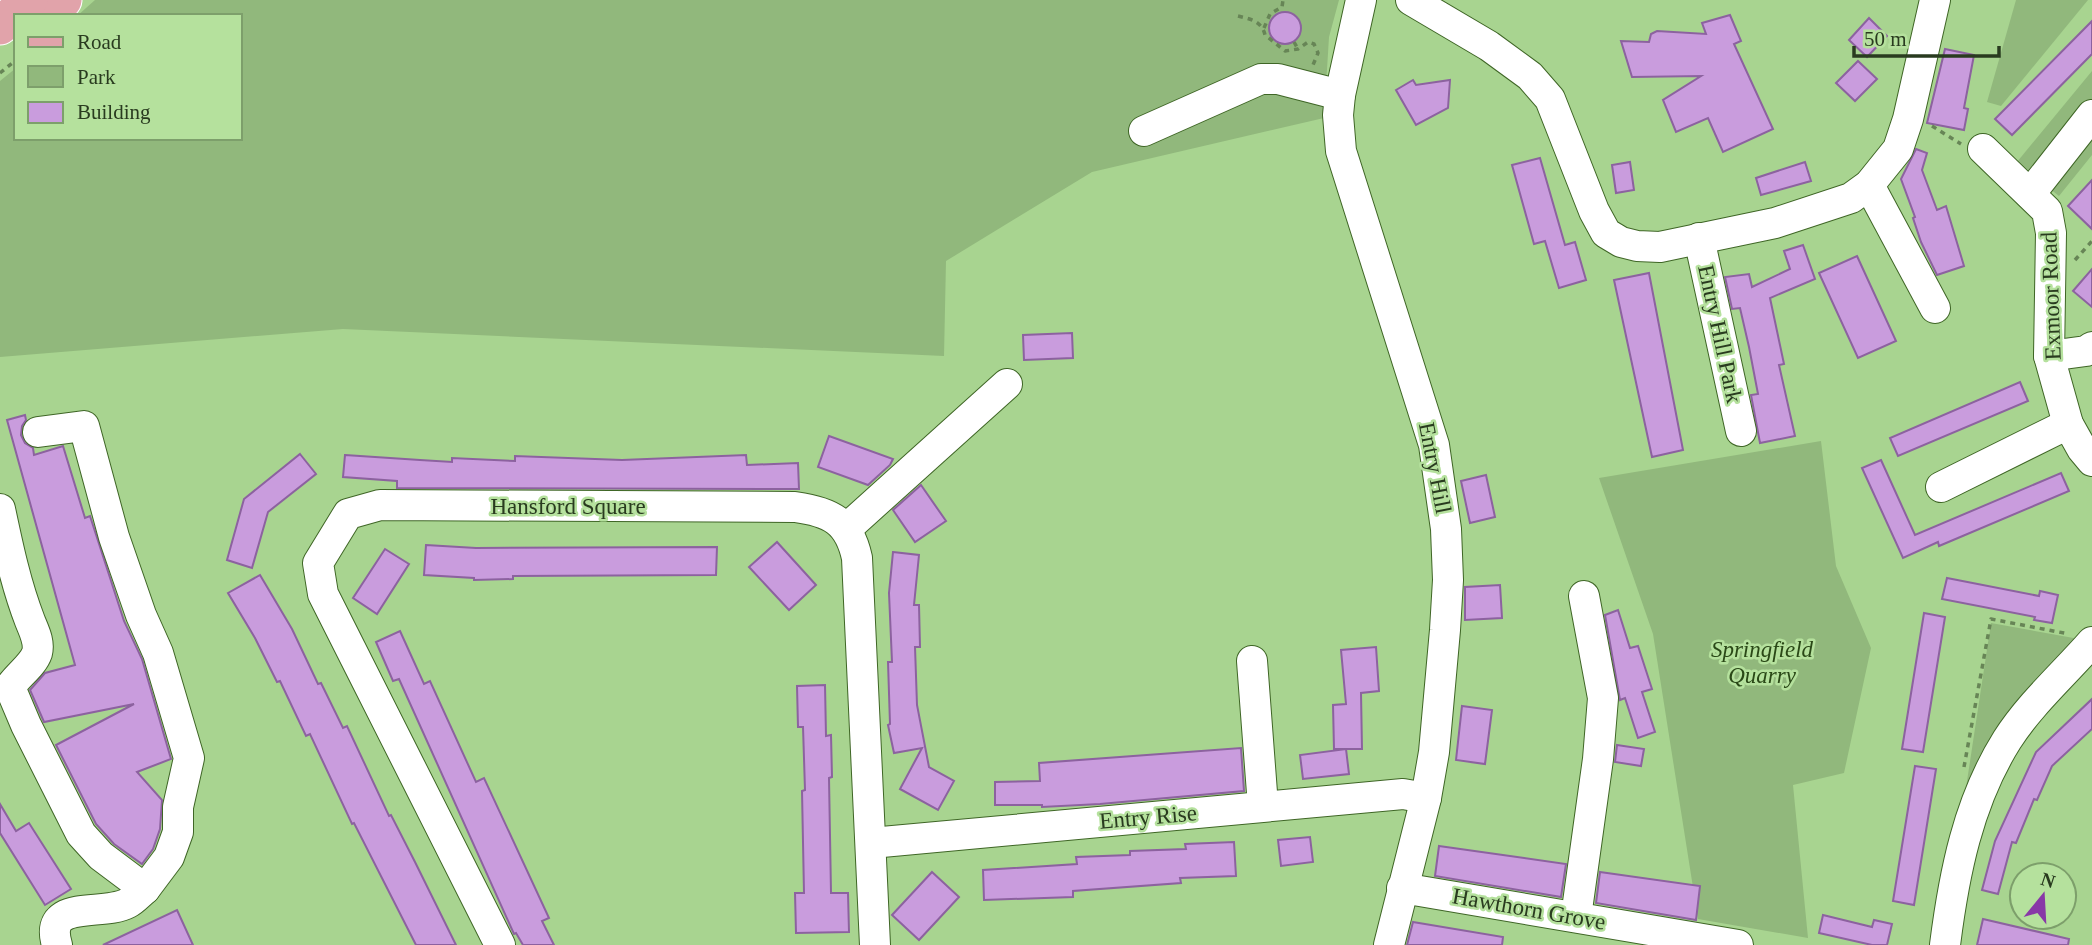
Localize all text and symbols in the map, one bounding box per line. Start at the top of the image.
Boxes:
legend [14,14,242,140]
scale bar [1854,14,1999,58]
text: 50 m [1864,27,1907,51]
text: Road [77,30,122,54]
text: Park [77,65,116,89]
text: Building [77,100,151,124]
street label: Exmoor Road [2036,231,2066,361]
street label: Entry Hill Park [1693,263,1747,406]
street label: Entry Hill [1414,420,1456,516]
street label: Hansford Square [490,494,646,519]
park label: Springfield Quarry [1711,637,1814,688]
street label: Entry Rise [1098,800,1198,834]
north arrow [2008,861,2078,931]
text: N [2038,868,2058,892]
street label: Hawthorn Grove [1450,883,1608,935]

